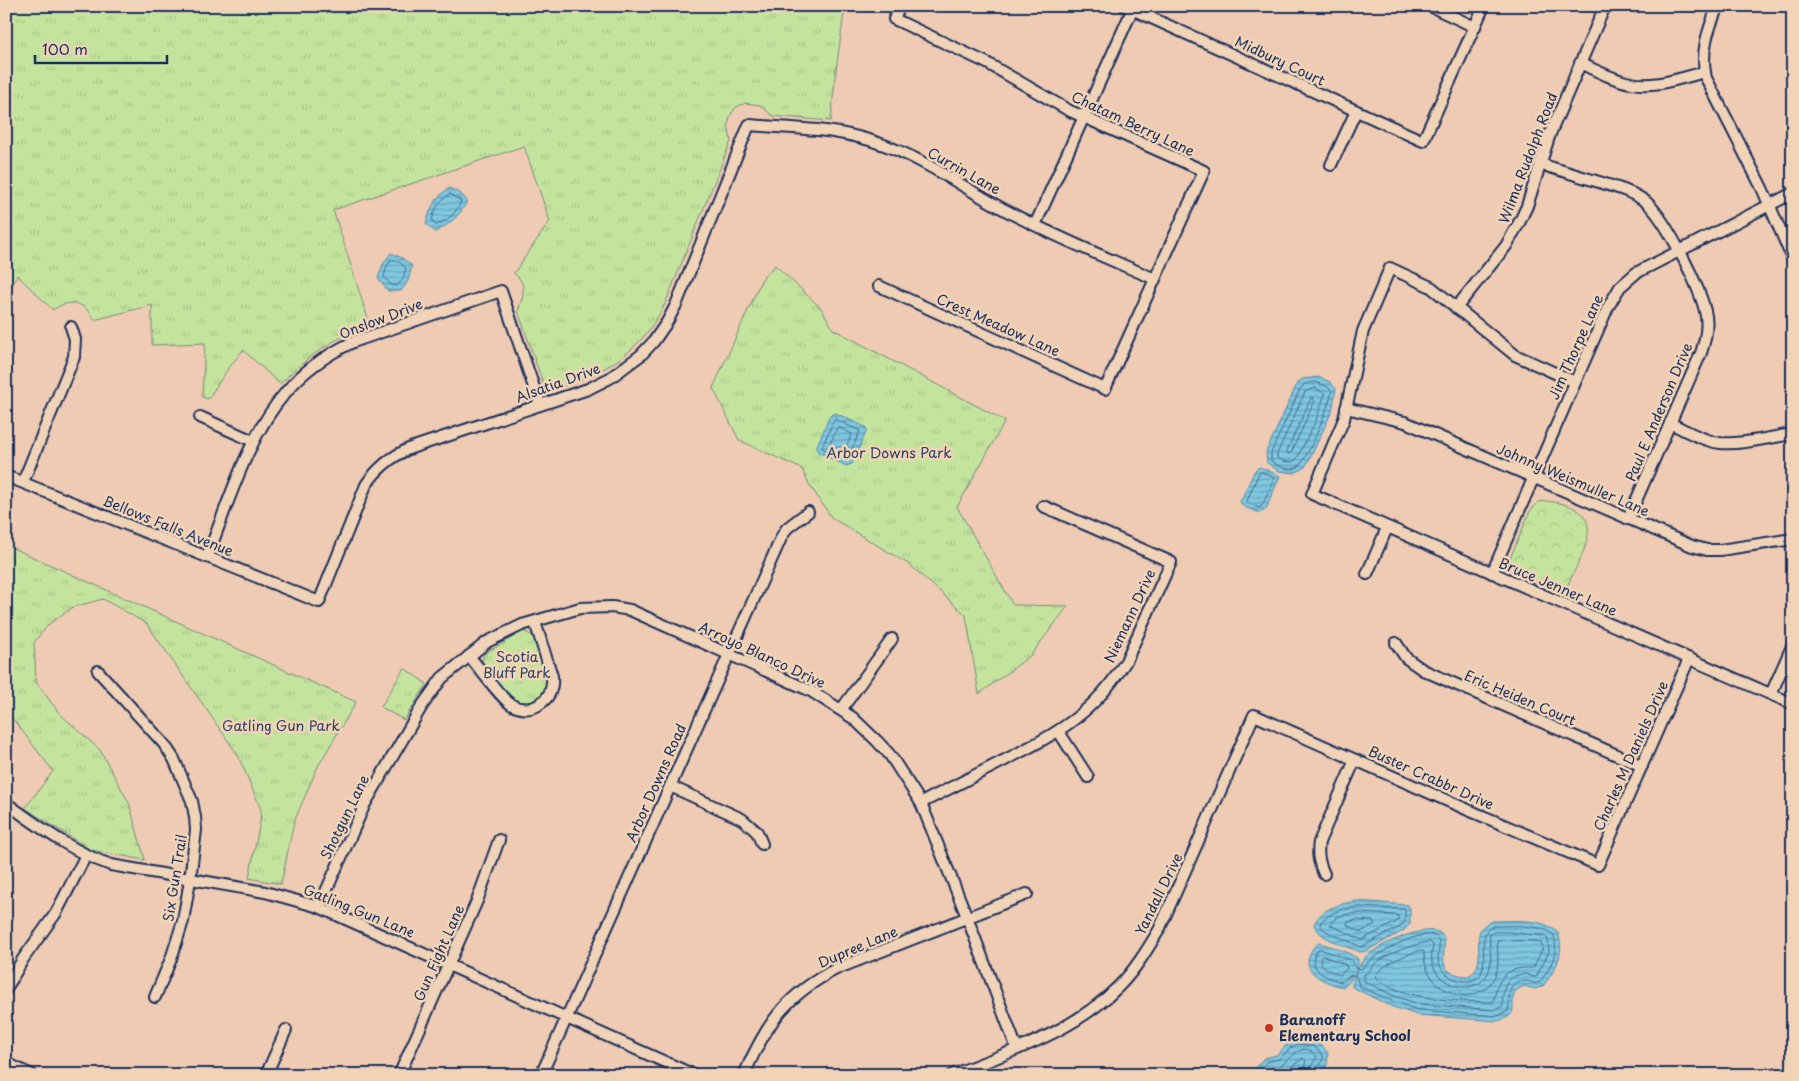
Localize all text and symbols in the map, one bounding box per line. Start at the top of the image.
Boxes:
street label: Midbury Court [1232,30,1329,91]
scale bar [35,32,168,64]
text: 100 m [42,37,88,60]
street label: Chatam Berry Lane [1068,86,1198,161]
street label: Wilma Rudolph Road [1493,89,1562,227]
street label: Currin Lane [924,142,1005,199]
street label: Crest Meadow Lane [933,288,1063,361]
street label: Jim Thorpe Lane [1543,291,1608,403]
street label: Onslow Drive [336,293,426,344]
street label: Paul E Anderson Drive [1620,339,1697,484]
street label: Alsatia Drive [512,357,604,408]
street label: Johnny Weismuller Lane [1493,438,1653,521]
park label: Arbor Downs Park [826,442,952,463]
street label: Bellows Falls Avenue [100,490,237,561]
street label: Bruce Jenner Lane [1496,552,1621,621]
street label: Niemann Drive [1099,566,1160,666]
street label: Arroyo Blanco Drive [695,616,829,693]
park label: Scotia Bluff Park [483,646,551,683]
street label: Eric Heiden Court [1461,665,1579,731]
street label: Charles M Daniels Drive [1588,677,1673,834]
park label: Gatling Gun Park [222,715,340,736]
street label: Arbor Downs Road [620,720,691,845]
street label: Buster Crabbr Drive [1365,740,1497,815]
street label: Shotgun Lane [315,771,374,863]
street label: Six Gun Trail [157,833,192,923]
street label: Yandall Drive [1130,849,1187,938]
street label: Gatling Gun Lane [300,879,418,942]
street label: Gun Fight Lane [408,901,469,1005]
street label: Dupree Lane [815,920,901,973]
place label: Baranoff Elementary School [1279,1009,1411,1046]
marker: Baranoff Elementary School [1263,1022,1275,1034]

